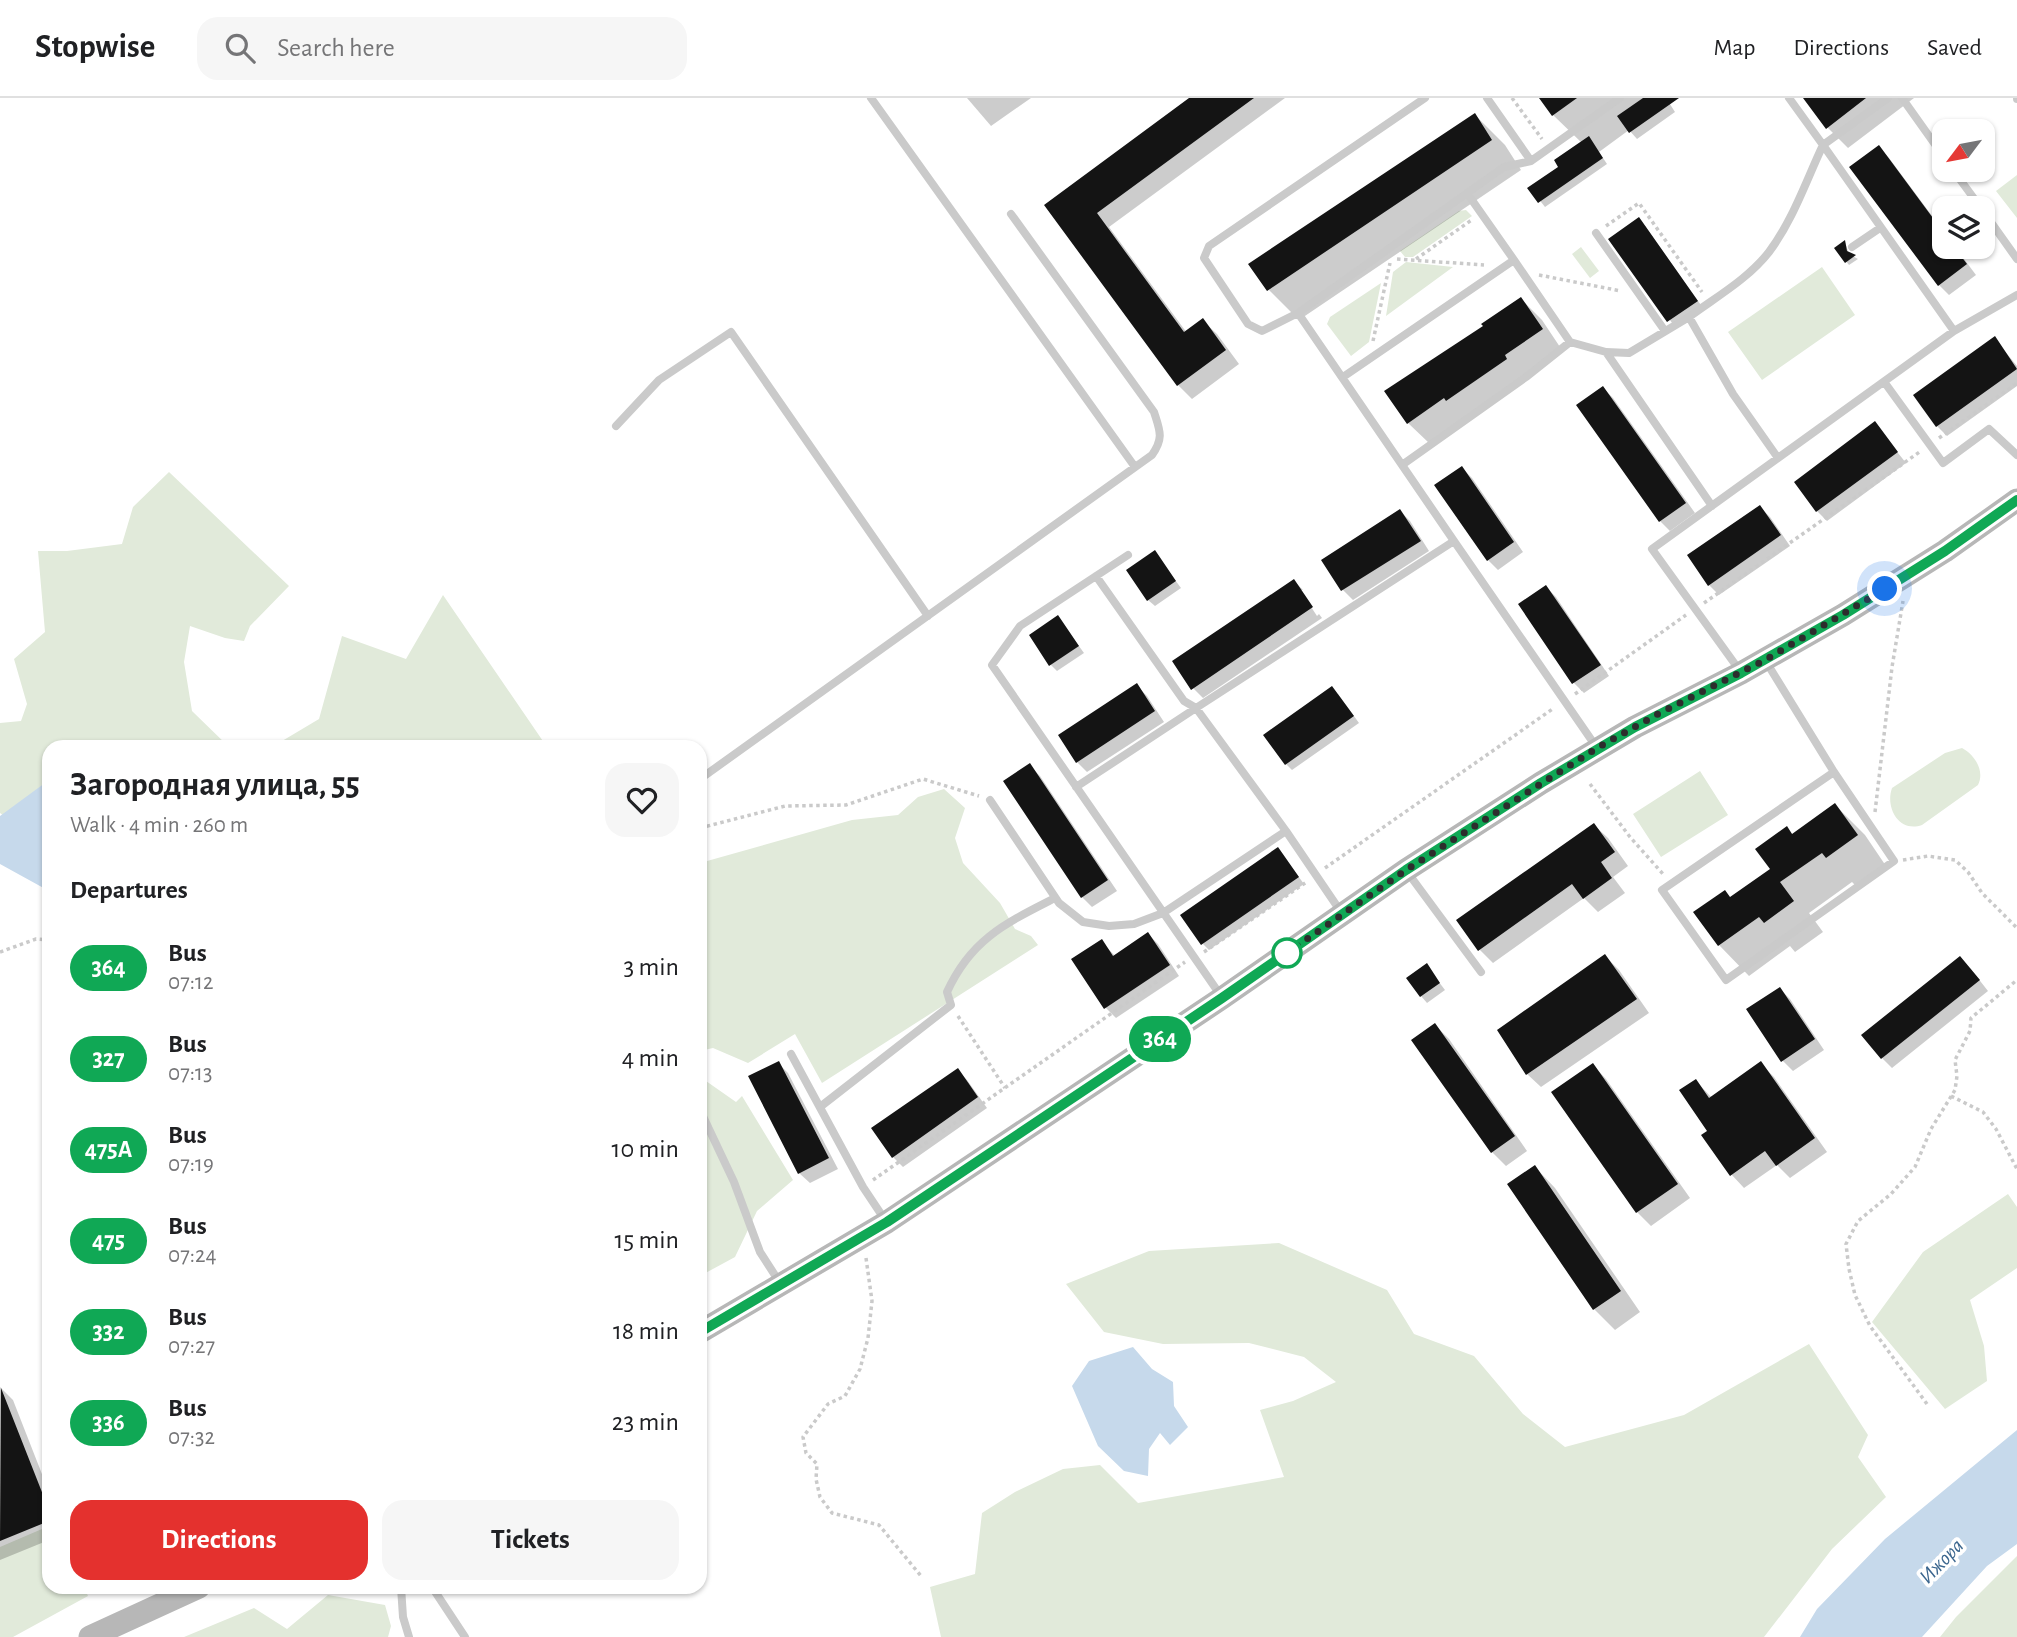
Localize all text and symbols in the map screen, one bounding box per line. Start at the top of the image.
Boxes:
search box [197,17,687,80]
icon: search [221,29,259,67]
text: Stopwise [35,31,155,64]
text: Search here [277,35,395,61]
text: Map [1713,36,1755,60]
text: Directions [1793,36,1889,60]
text: Saved [1927,36,1982,60]
north arrow [1932,119,1995,182]
map controls [1932,119,1995,259]
button: layers [1932,196,1995,259]
your location [1867,571,1902,606]
button: heart [605,763,679,837]
text: Загородная улица, 55 [70,769,360,802]
text: Walk · 4 min · 260 m [70,814,248,837]
text: Departures [70,877,188,903]
unlabelled marker [1272,938,1302,968]
text: Bus [168,940,207,966]
text: 3 min [623,954,679,980]
text: 364 [91,956,126,980]
text: 07:12 [168,971,213,994]
line badge: 364 [1120,1016,1200,1062]
text: 364 [1143,1027,1177,1051]
text: Bus [168,1031,207,1057]
text: 4 min [622,1045,679,1071]
text: 327 [92,1047,125,1071]
text: 07:13 [168,1062,212,1085]
text: Bus [168,1122,207,1148]
text: 10 min [612,1136,679,1162]
text: 475А [85,1138,132,1162]
text: 07:19 [168,1153,214,1176]
text: Bus [168,1213,207,1239]
text: 15 min [614,1227,679,1253]
text: 475 [92,1229,125,1253]
text: 07:24 [168,1244,217,1267]
text: Bus [168,1304,207,1330]
text: 18 min [613,1318,679,1344]
text: 332 [93,1320,125,1344]
text: 07:27 [168,1335,215,1358]
text: Bus [168,1395,207,1421]
text: 23 min [612,1409,679,1435]
text: 336 [92,1411,125,1435]
text: 07:32 [168,1426,215,1449]
button: Directions [70,1500,368,1580]
button: Tickets [382,1500,679,1580]
water label: Ижора [1915,1535,1968,1588]

